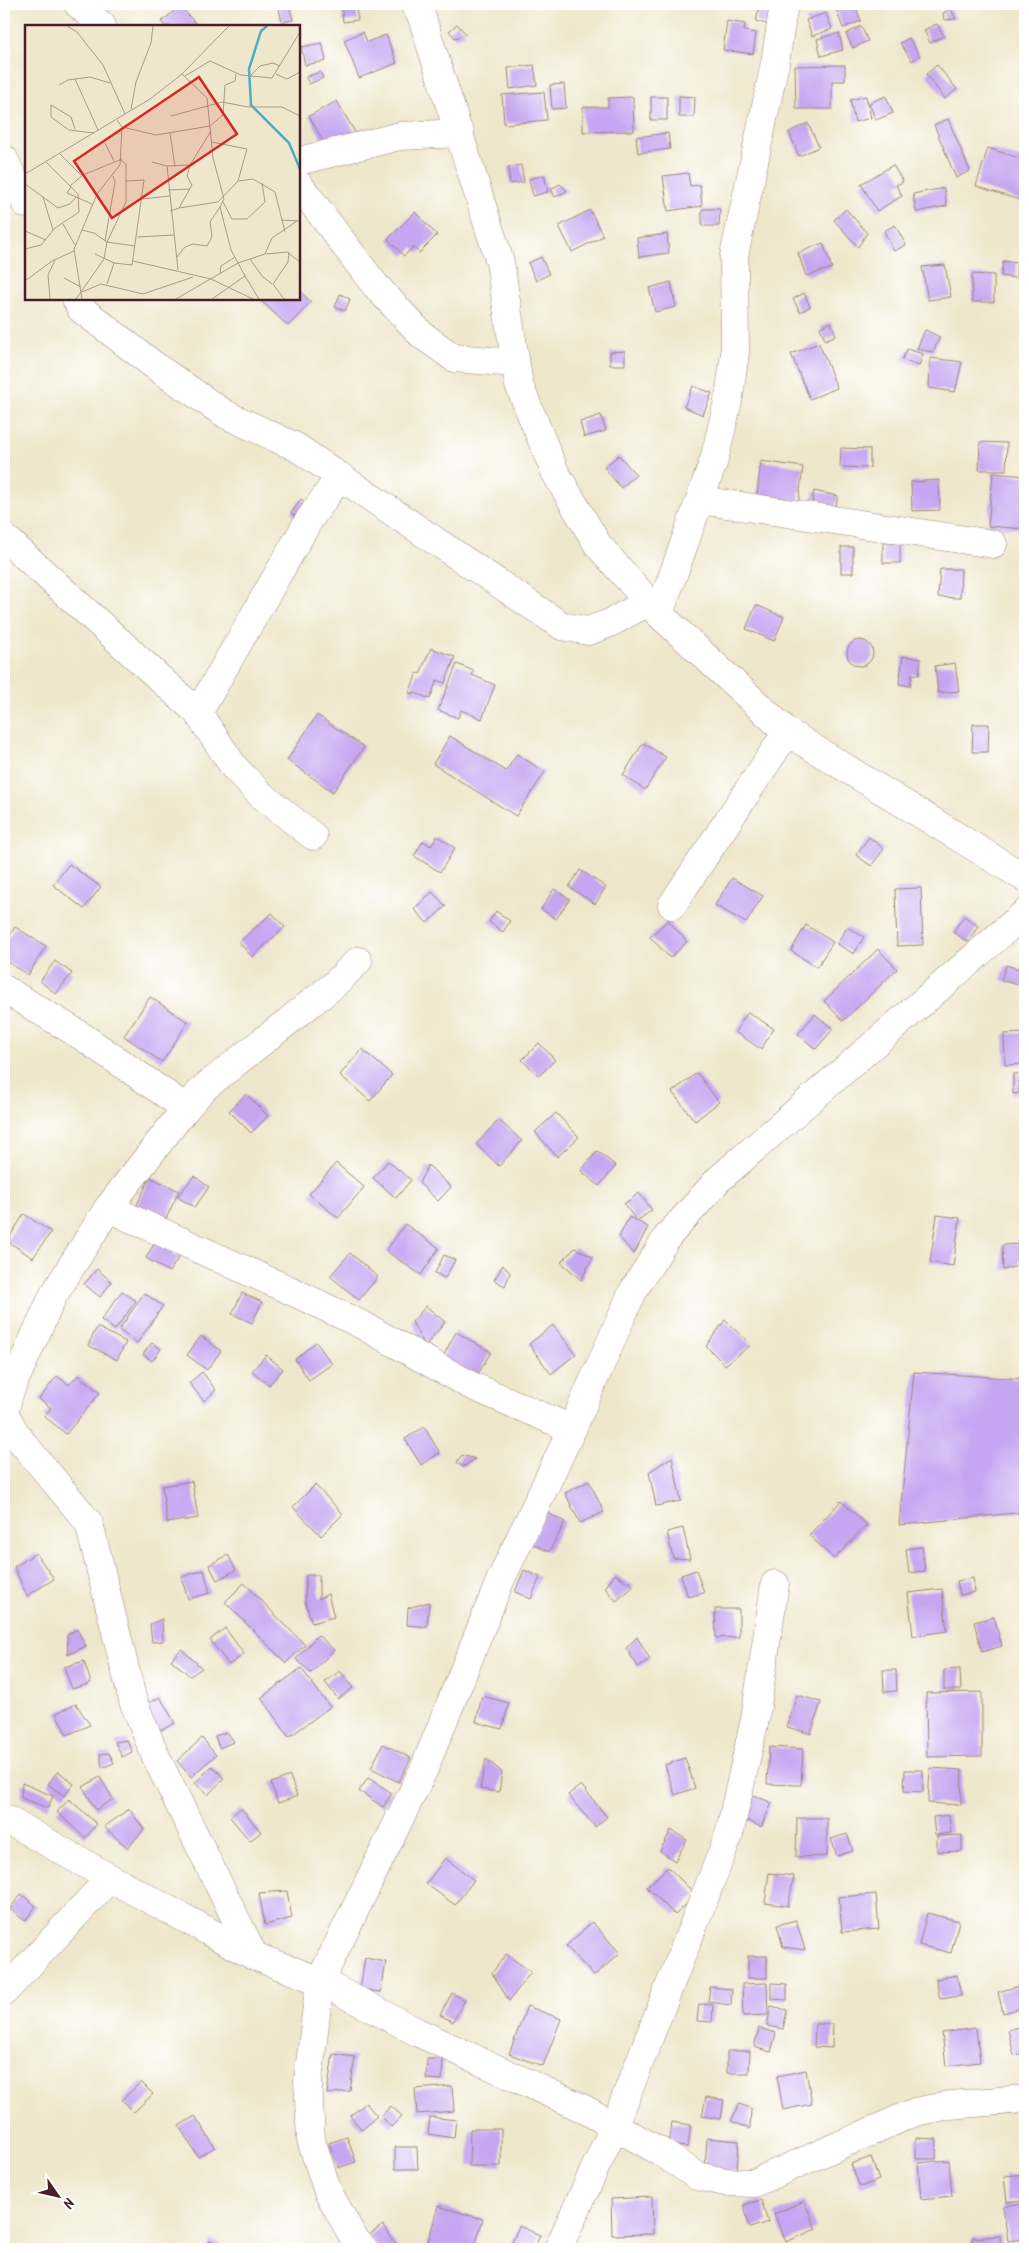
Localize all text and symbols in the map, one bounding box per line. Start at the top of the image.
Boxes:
inset map [25,25,300,300]
north arrow [32,2170,82,2220]
text: N [56,2193,80,2213]

